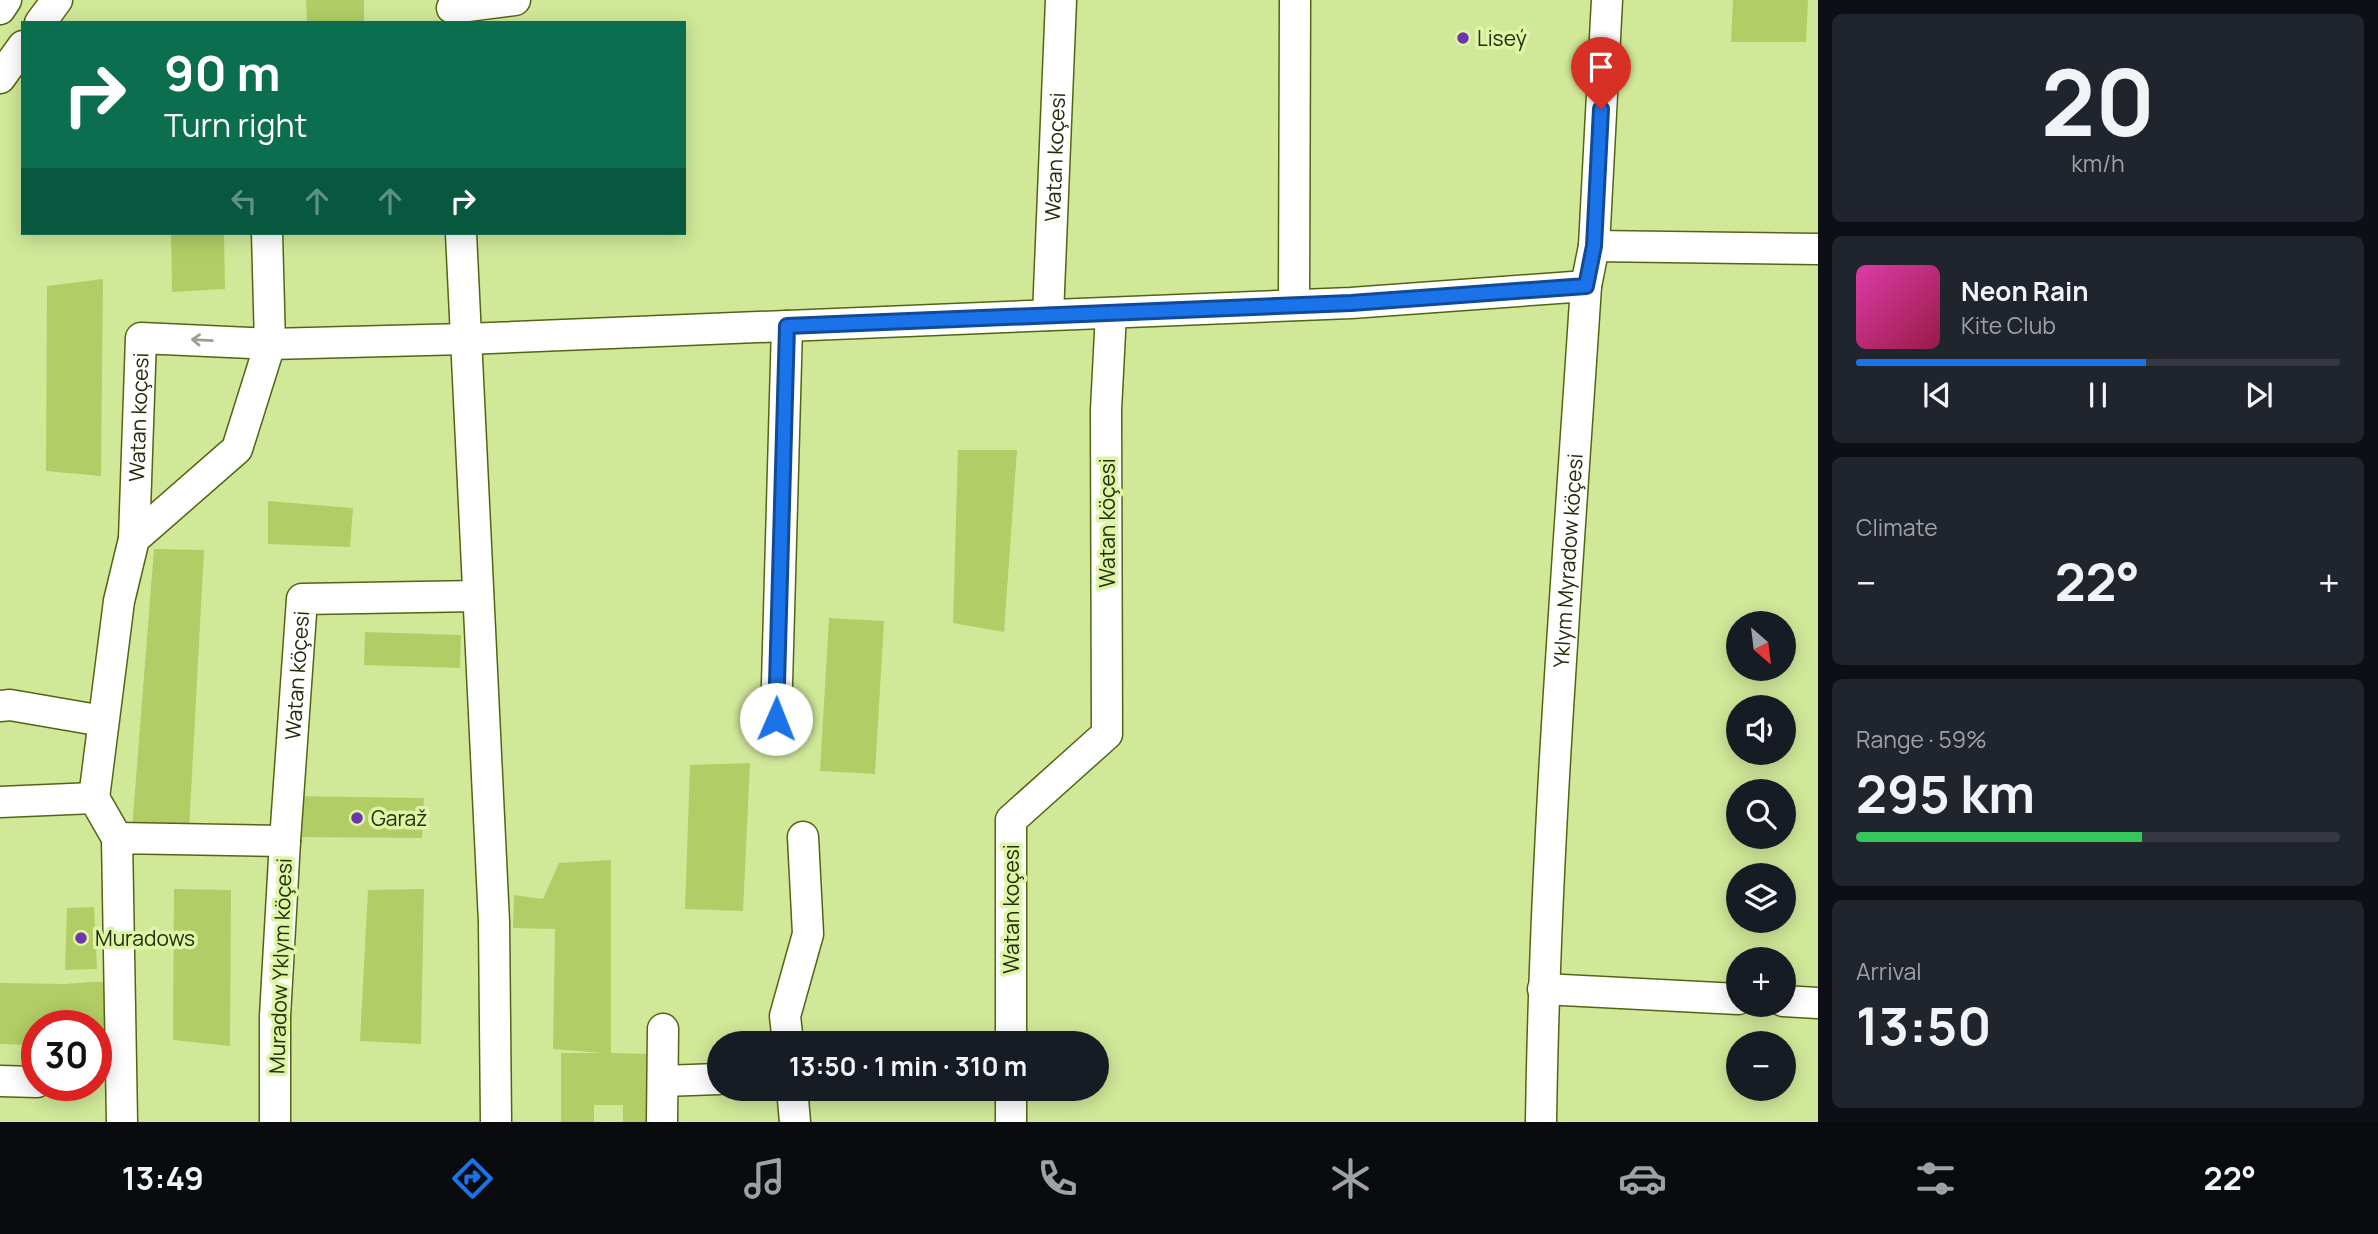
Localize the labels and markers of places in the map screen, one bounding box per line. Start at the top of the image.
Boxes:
place label: Liseý [1477,24,1527,52]
marker: Liseý [1455,30,1471,46]
pin [1571,37,1631,109]
place label: Garaž [371,804,427,832]
marker: Garaž [349,810,365,826]
place label: Muradows [95,924,195,952]
marker: Muradows [73,930,89,946]

